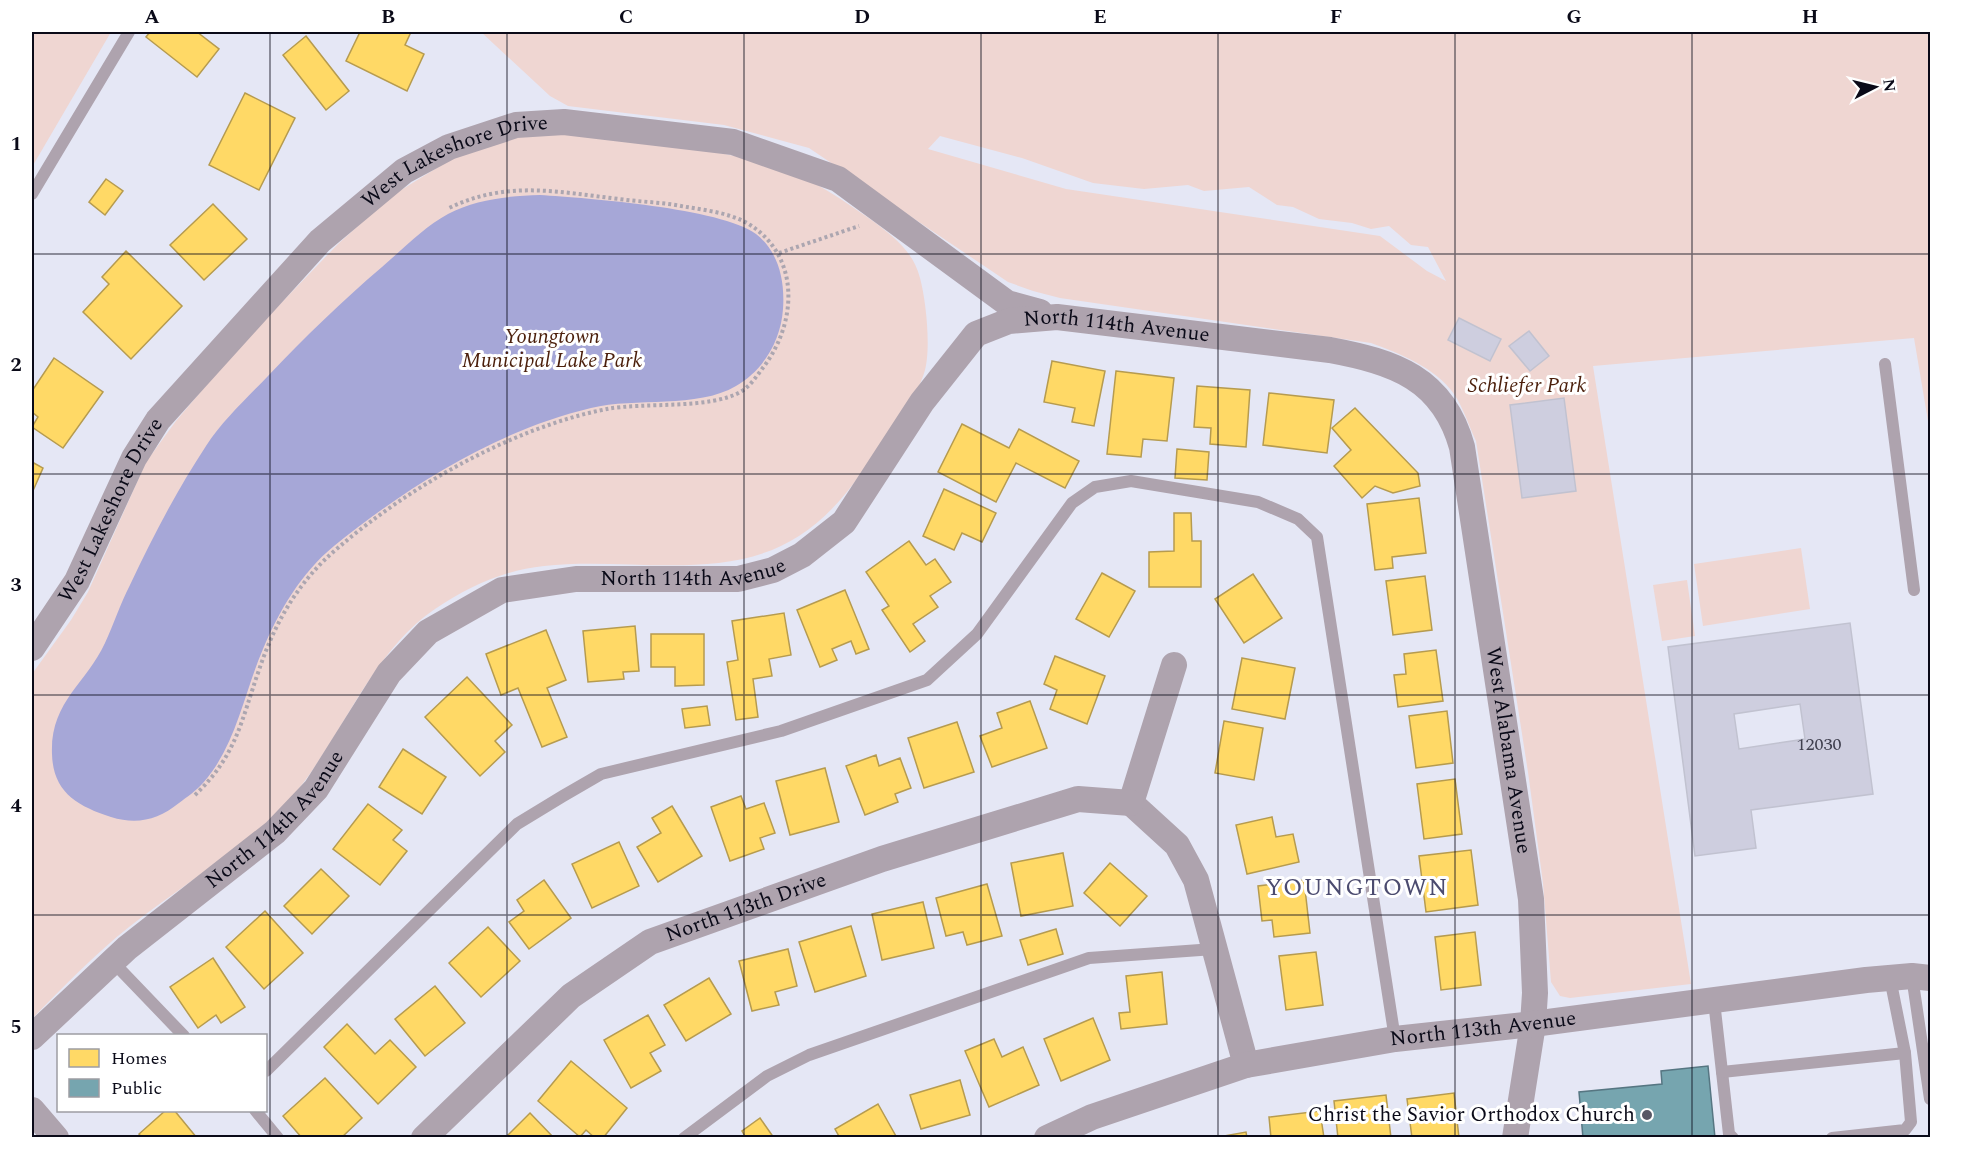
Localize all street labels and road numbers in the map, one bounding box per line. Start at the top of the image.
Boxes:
street label: West Lakeshore Drive [354,107,549,216]
street label: North 114th Avenue [1022,301,1211,351]
street label: West Lakeshore Drive [50,411,172,610]
street label: North 114th Avenue [600,550,792,596]
street label: West Alabama Avenue [1477,645,1540,856]
street label: North 114th Avenue [198,744,352,897]
street label: North 113th Drive [661,864,831,951]
street label: North 113th Avenue [1388,1002,1578,1055]

